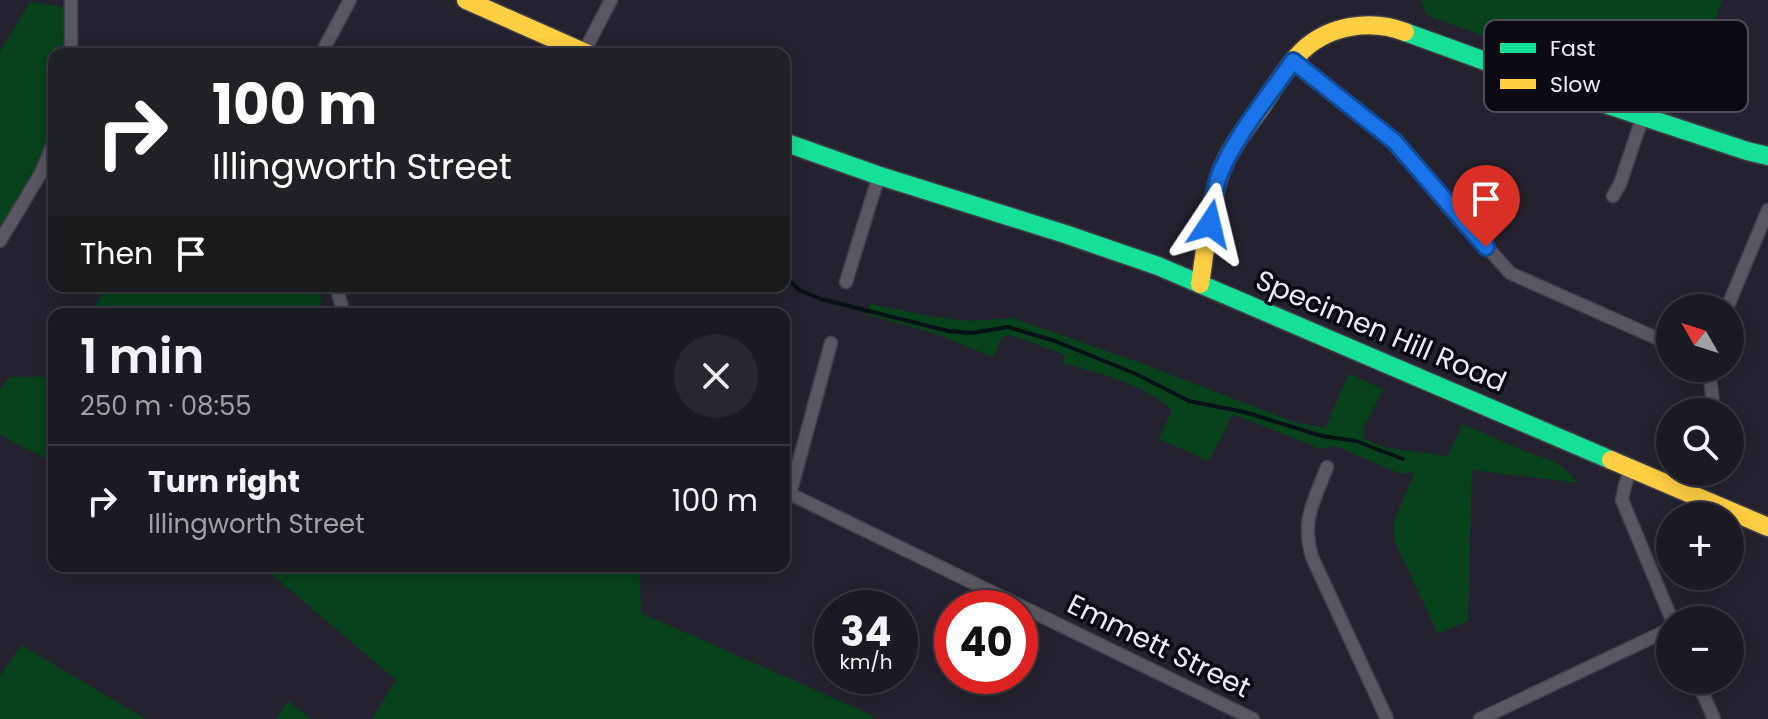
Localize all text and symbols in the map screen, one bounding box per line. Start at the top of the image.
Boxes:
legend [1484,20,1748,112]
text: Fast [1550,33,1595,64]
text: 100 m [212,65,377,144]
text: Slow [1550,69,1600,100]
icon: right [80,80,184,184]
text: Illingworth Street [212,141,512,192]
pin [1452,165,1520,247]
icon: arrive [1464,177,1508,221]
position arrow [1168,182,1252,266]
text: Then [80,232,153,275]
icon: arrive [169,232,213,276]
street label: Specimen Hill Road [1250,261,1512,401]
north arrow [1656,294,1744,382]
map controls [1656,294,1744,694]
text: 1 min [80,323,204,390]
button: close [674,334,758,418]
text: 250 m · 08:55 [80,388,252,424]
button: search [1656,398,1744,486]
text: Turn right [148,460,300,503]
icon: right [80,479,124,523]
text: 100 m [672,479,758,522]
button: + [1656,502,1744,590]
text: Illingworth Street [148,506,365,542]
street label: Emmett Street [1061,585,1257,707]
speed limit sign: 40 [934,590,1038,694]
text: 34 [840,604,892,660]
button: − [1656,606,1744,694]
text: km/h [839,648,893,676]

